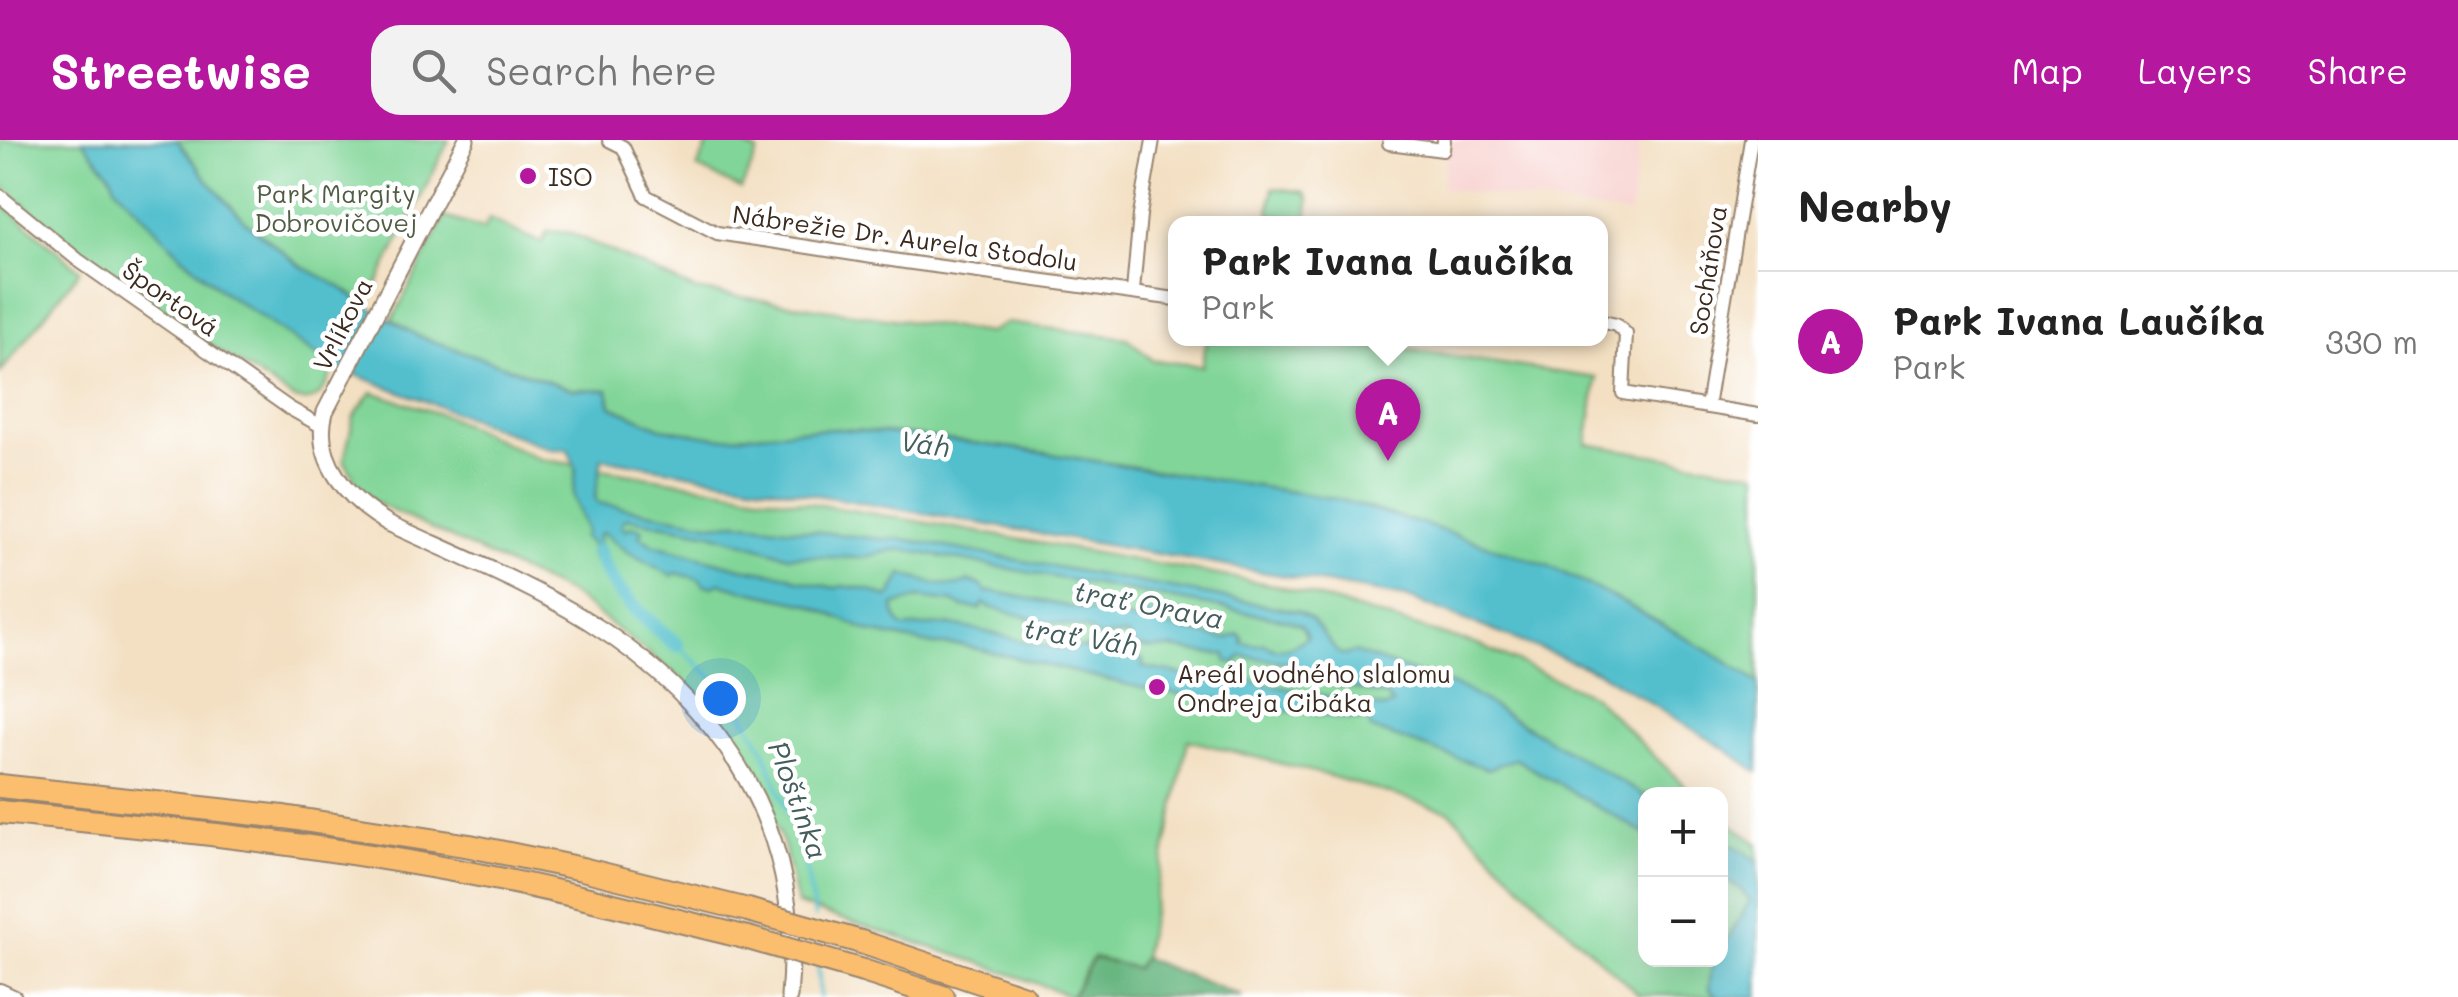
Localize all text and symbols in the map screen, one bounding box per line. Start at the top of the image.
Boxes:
search box [371,25,1071,115]
text: Streetwise [50,39,311,101]
icon: search [406,43,461,98]
text: Search here [486,45,717,95]
text: Map [2011,47,2083,93]
text: Layers [2138,47,2253,93]
text: Share [2308,47,2408,93]
place label: ISO [548,160,593,192]
marker: ISO [517,165,539,187]
park label: Park Margity Dobrovičovej [255,177,417,238]
text: Nearby [1798,178,1952,233]
street label: Nábrežie Dr. Aurela Stodolu [731,197,1079,277]
street label: Socháňova [1681,203,1733,337]
popup [1168,216,1608,346]
text: Park Ivana Laučíka [1202,235,1574,285]
street label: Športová [117,253,225,343]
street label: Vrlíkova [305,272,379,376]
text: Park [1202,285,1274,327]
text: Park Ivana Laučíka [1893,295,2265,345]
text: A [1819,320,1842,362]
text: 330 m [2325,320,2418,362]
text: Park [1893,345,1966,387]
pin: A [1356,378,1420,461]
water label: Váh [898,422,952,464]
water label: trať Orava [1071,572,1227,636]
water label: trať Váh [1021,609,1141,663]
place label: Areál vodného slalomu Ondreja Cibáka [1177,657,1451,718]
your location [695,673,746,724]
marker: Areál vodného slalomu Ondreja Cibáka [1146,676,1168,698]
water label: Ploštínka [761,736,837,864]
map controls [1638,787,1728,967]
button: + [1638,787,1728,877]
button: − [1638,877,1728,967]

